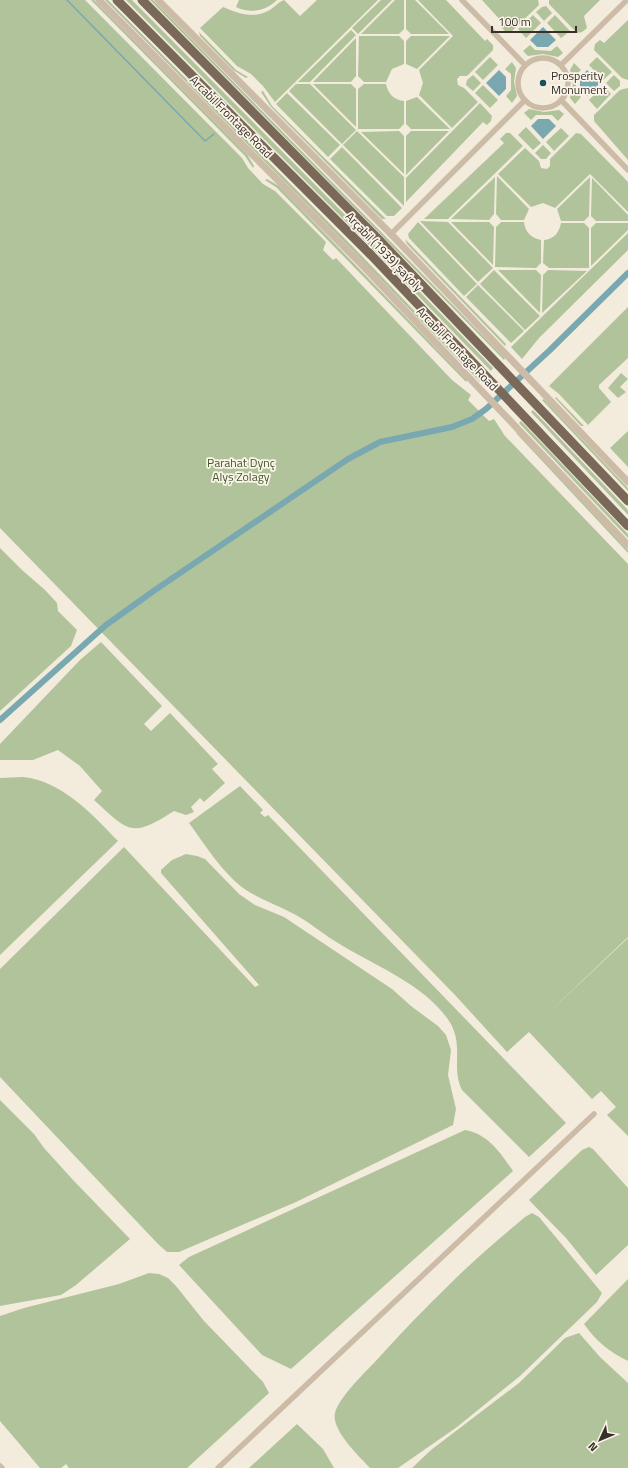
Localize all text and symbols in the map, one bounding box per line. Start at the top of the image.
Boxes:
scale bar [492,8,576,34]
text: 100 m [498,12,531,31]
place label: Prosperity Monument [551,66,608,99]
street label: Arcabil Frontage Road [185,71,277,163]
marker: Prosperity Monument [538,78,548,88]
street label: Arçabil (1939) şaýoly [341,207,428,296]
street label: Arcabil Frontage Road [412,302,503,395]
park label: Parahat Dynç Alyş Zolagy [207,453,275,486]
north arrow [580,1420,620,1460]
text: N [584,1439,601,1455]

